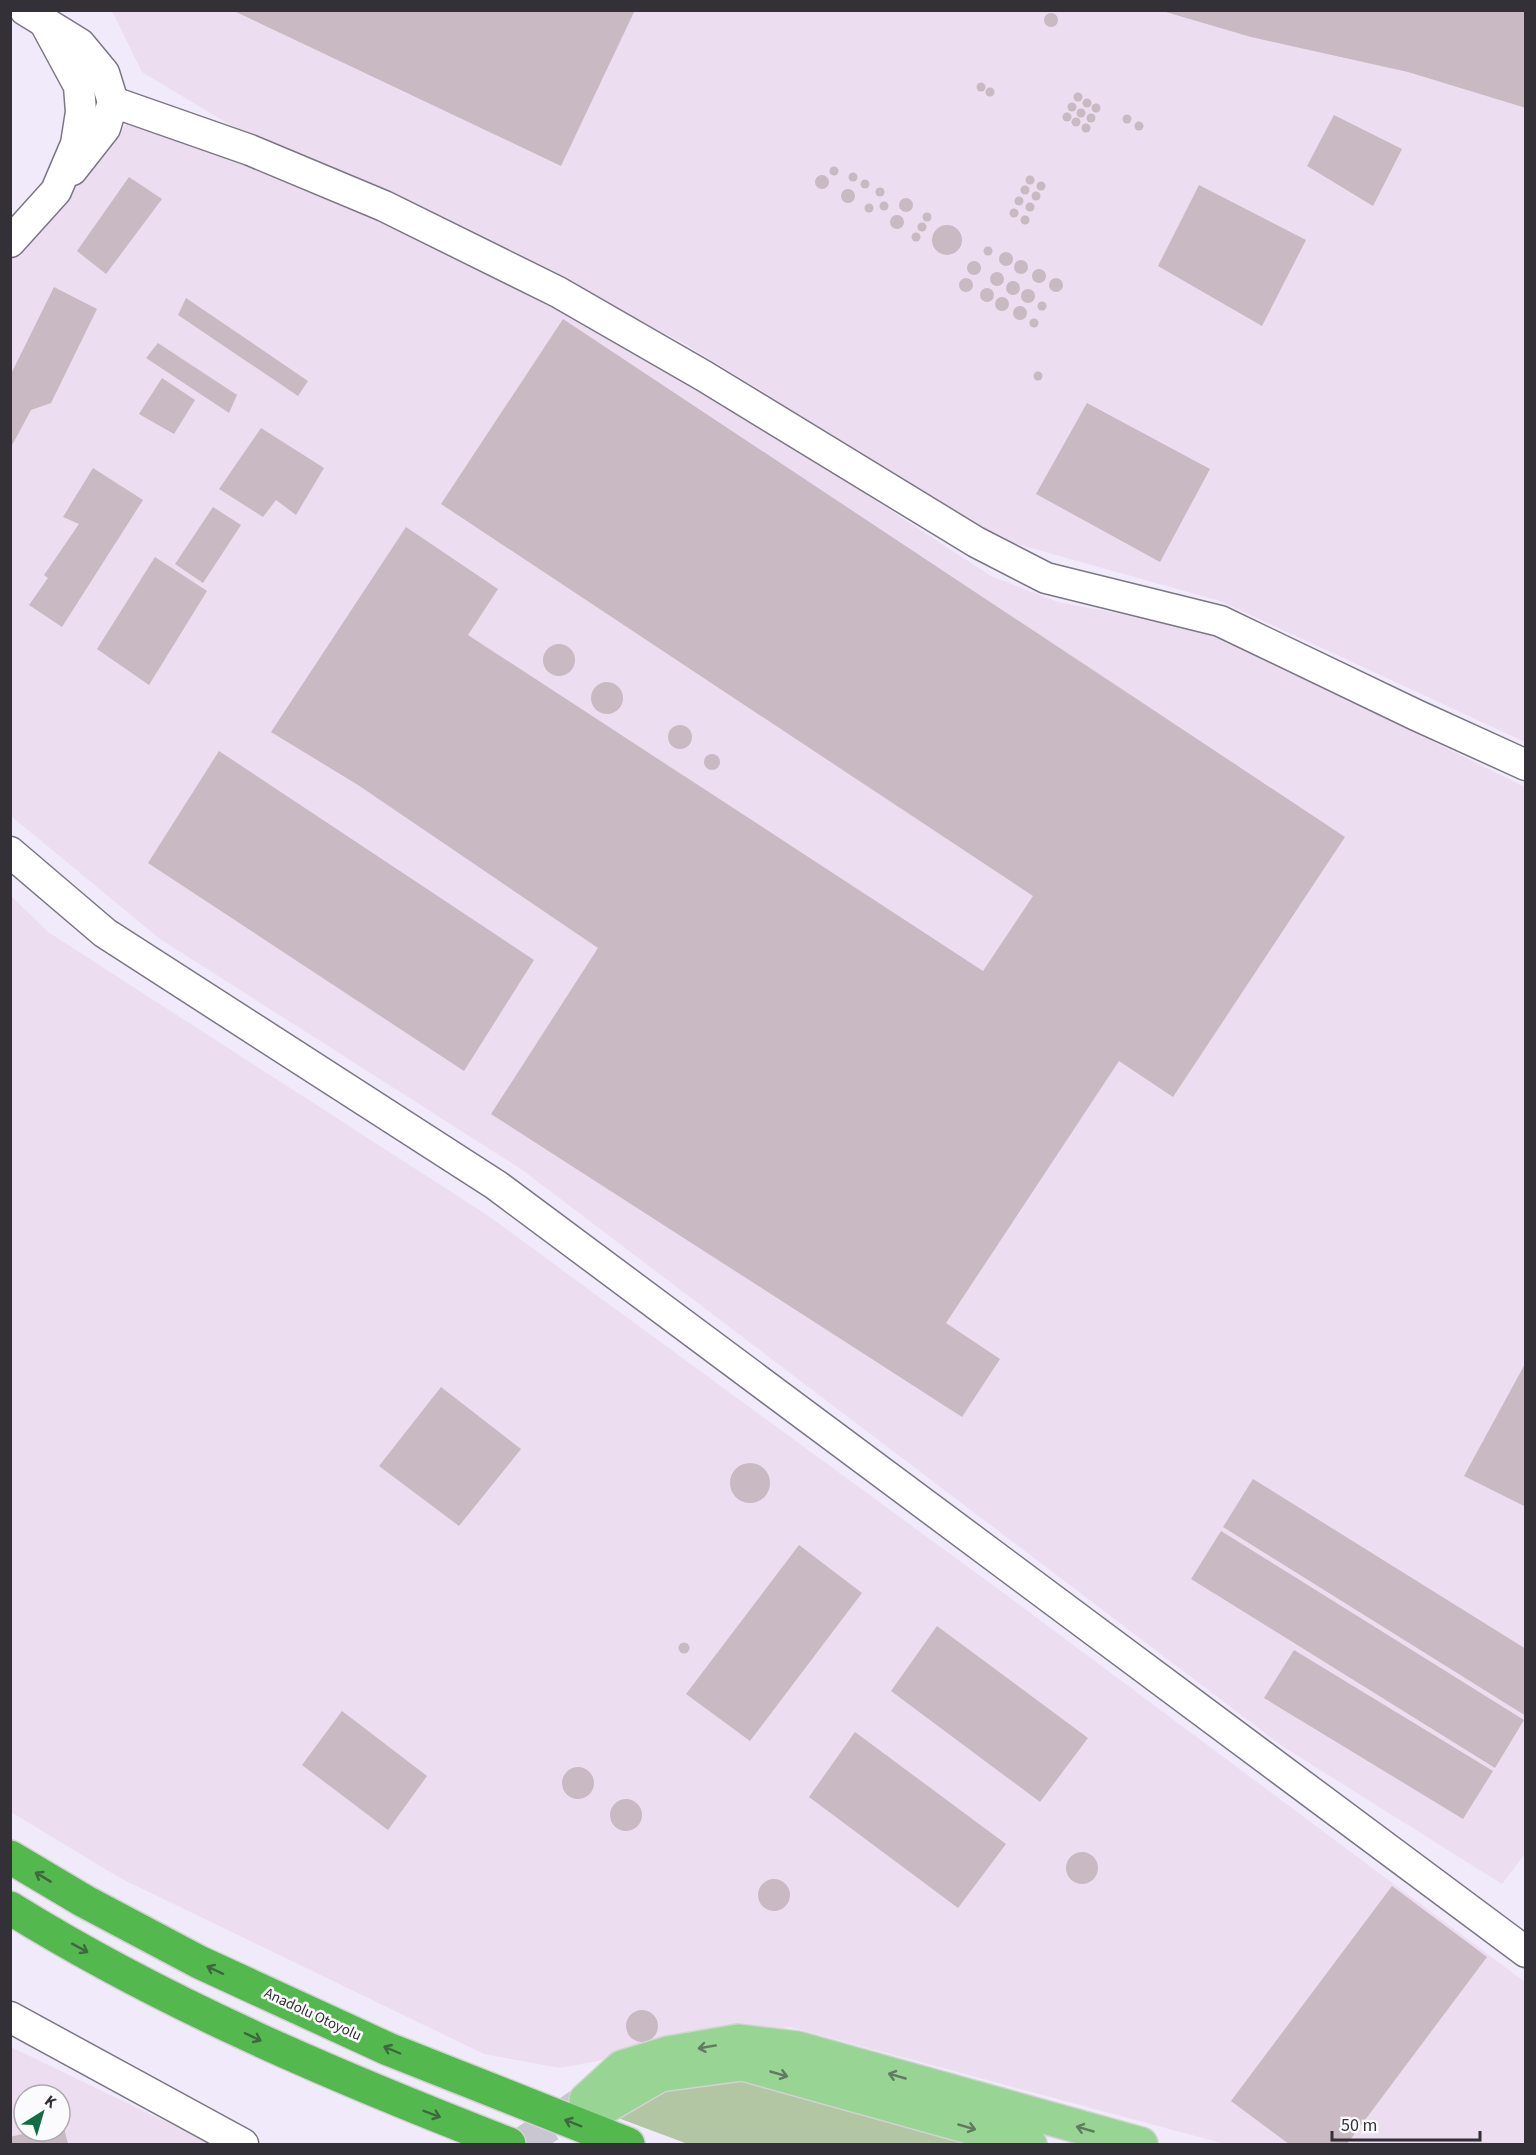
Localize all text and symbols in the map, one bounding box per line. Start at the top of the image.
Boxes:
one-way arrow [35,1871,52,1883]
one-way arrow [70,1943,88,1954]
one-way arrow [206,1963,224,1975]
street label: Anadolu Otoyolu [261,1983,365,2046]
one-way arrow [243,2032,261,2044]
one-way arrow [698,2041,717,2052]
one-way arrow [384,2044,402,2055]
one-way arrow [769,2069,788,2080]
one-way arrow [888,2070,907,2081]
north arrow [12,2083,72,2143]
text: K [40,2090,61,2114]
scale bar [1332,2104,1480,2142]
one-way arrow [422,2110,441,2121]
text: 50 m [1341,2113,1377,2138]
one-way arrow [565,2117,583,2128]
one-way arrow [957,2122,976,2133]
one-way arrow [1076,2123,1095,2134]

